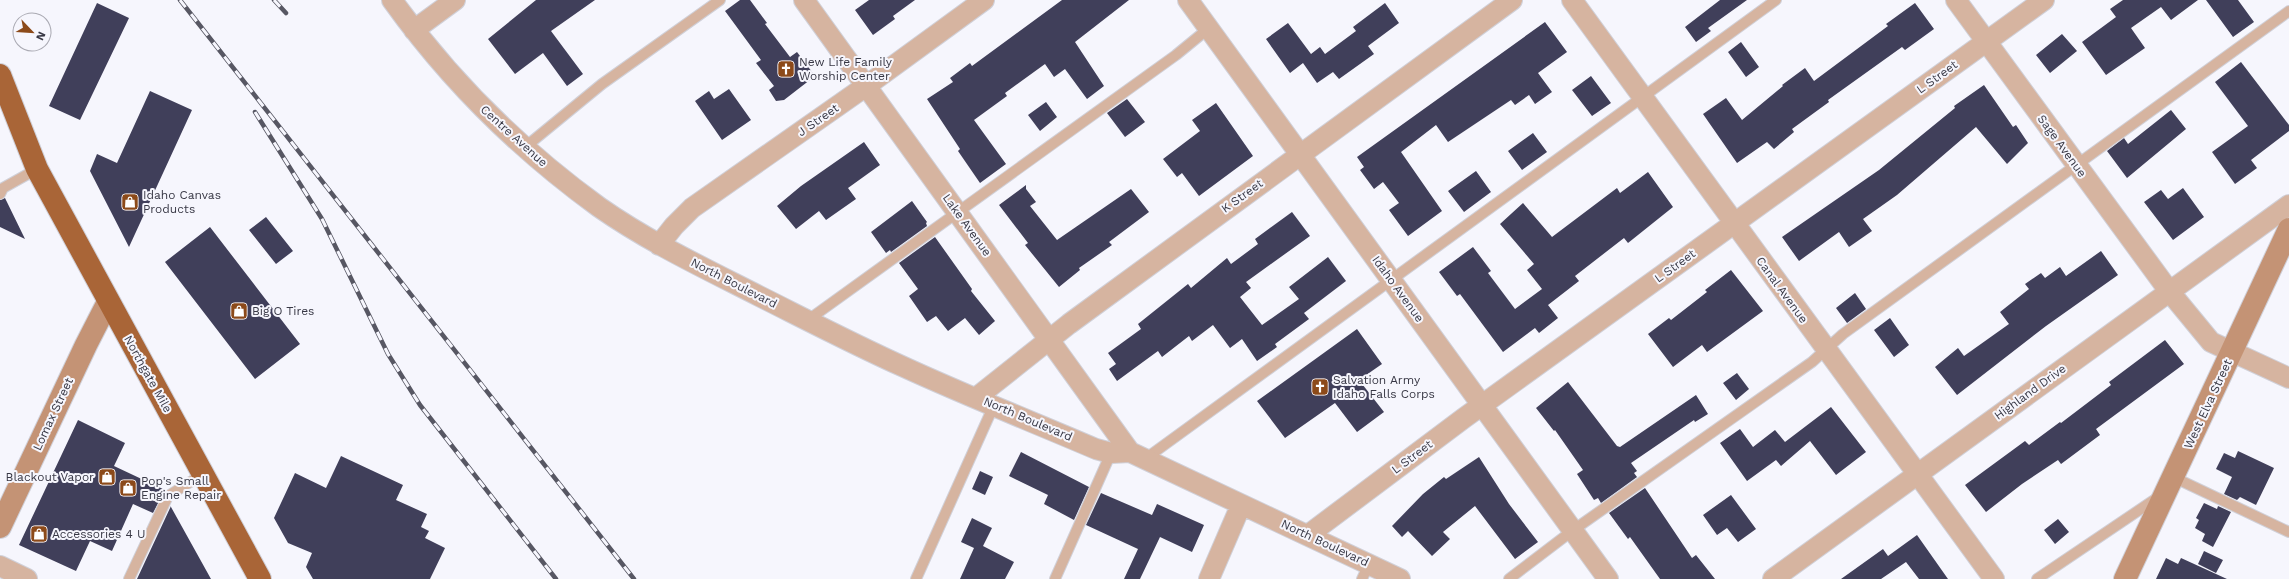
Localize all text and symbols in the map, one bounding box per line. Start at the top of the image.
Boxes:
north arrow [12,12,52,52]
text: N [33,30,48,42]
place label: New Life Family Worship Center [799,55,893,83]
street label: L Street [1914,58,1960,96]
church icon: New Life Family Worship Center [776,59,796,79]
street label: J Street [795,101,841,139]
street label: Centre Avenue [478,102,550,170]
street label: Sage Avenue [2035,112,2089,180]
street label: K Street [1218,176,1266,216]
place label: Idaho Canvas Products [143,188,221,216]
street label: Lake Avenue [940,191,994,259]
shop icon: Idaho Canvas Products [120,192,140,212]
street label: L Street [1652,247,1698,285]
street label: Idaho Avenue [1369,253,1427,325]
street label: Canal Avenue [1753,254,1811,326]
street label: North Boulevard [689,255,779,311]
shop icon: Big O Tires [229,301,249,321]
place label: Big O Tires [252,304,314,318]
street label: Northgate Mile [121,333,175,415]
street label: West Elva Street [2181,357,2235,451]
street label: Highland Drive [1991,361,2069,423]
place label: Salvation Army Idaho Falls Corps [1333,373,1435,401]
street label: Lomax Street [30,375,76,453]
church icon: Salvation Army Idaho Falls Corps [1310,377,1330,397]
street label: North Boulevard [982,394,1074,444]
street label: L Street [1389,437,1435,477]
shop icon: Blackout Vapor [97,467,117,487]
place label: Blackout Vapor [6,470,94,484]
place label: Pop's Small Engine Repair [141,474,221,502]
shop icon: Pop's Small Engine Repair [118,478,138,498]
street label: North Boulevard [1279,517,1371,569]
shop icon: Accessories 4 U [29,524,49,544]
place label: Accessories 4 U [52,527,145,541]

